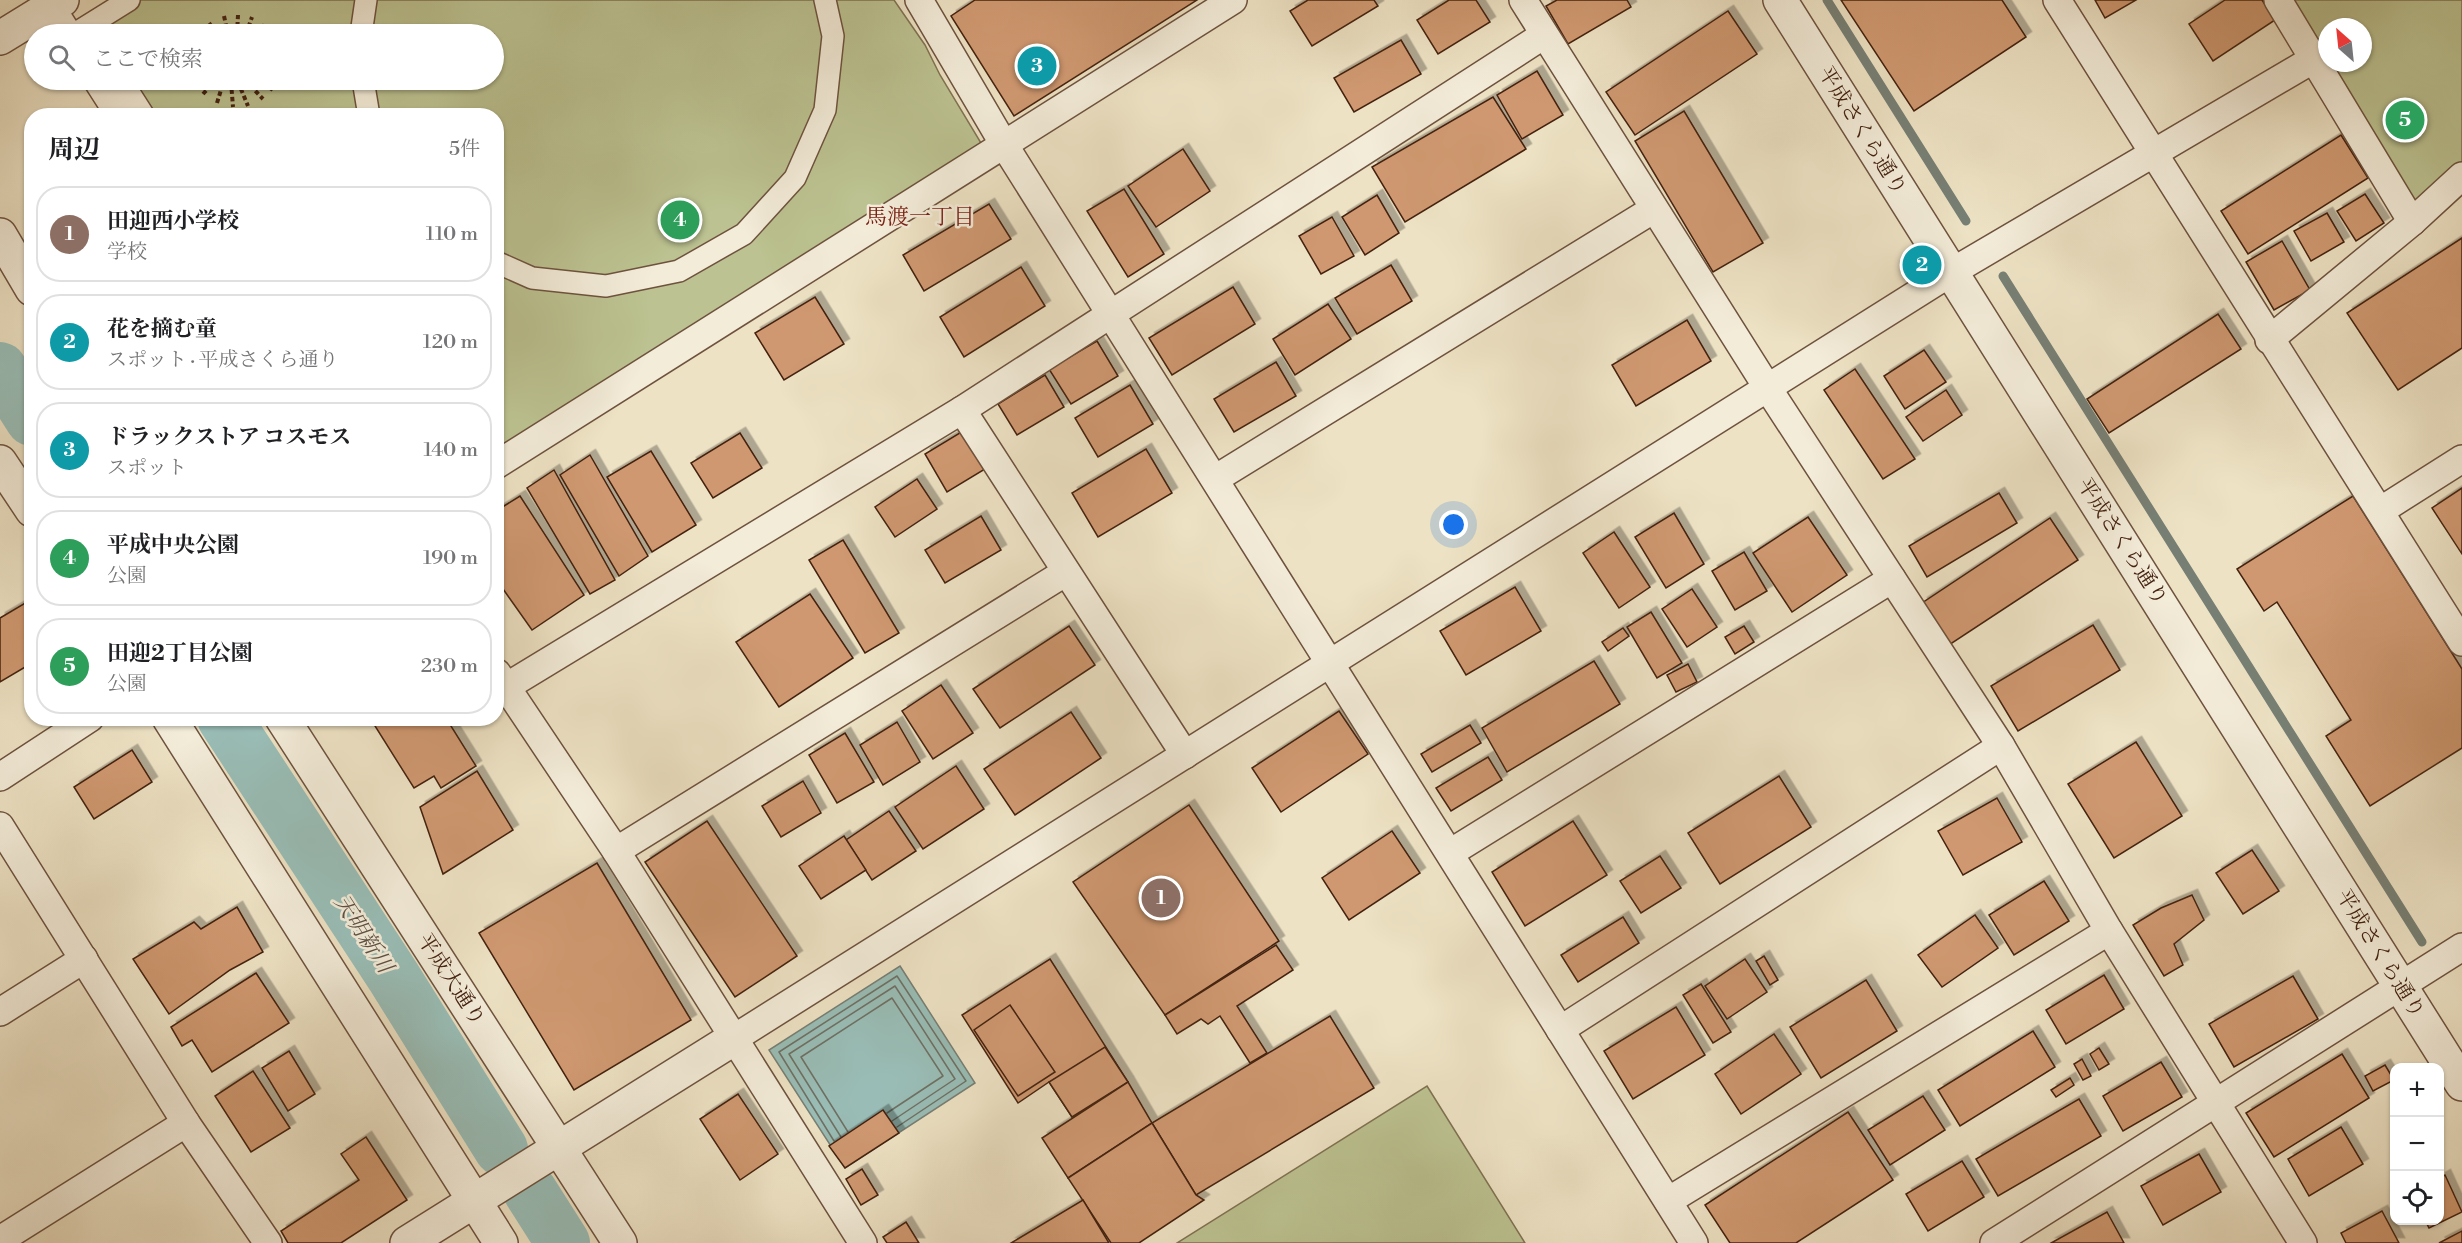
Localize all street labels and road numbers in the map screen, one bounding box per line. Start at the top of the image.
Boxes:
street label: 平成さくら通り [1812,62,1912,200]
street label: 平成さくら通り [2071,473,2173,611]
street label: 平成さくら通り [2330,885,2430,1023]
street label: 平成大通り [412,929,490,1031]

